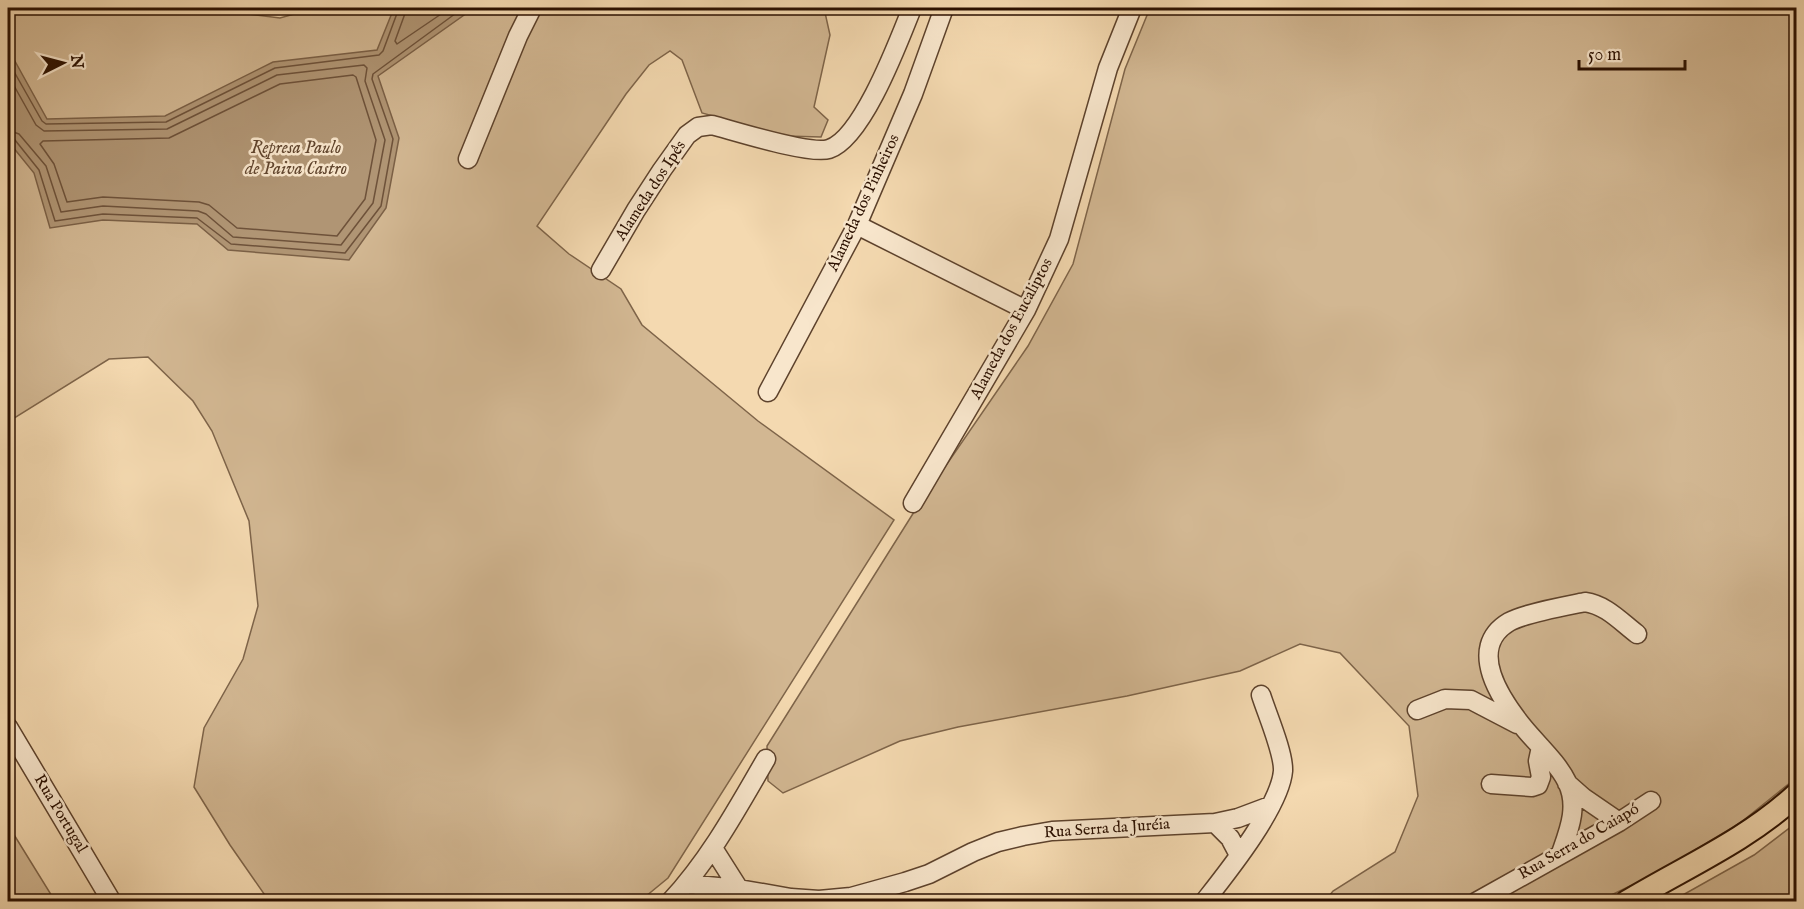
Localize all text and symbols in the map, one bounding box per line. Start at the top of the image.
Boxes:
north arrow [33,33,93,93]
scale bar [1579,33,1686,71]
text: 50 m [1588,44,1621,67]
text: N [65,53,87,70]
street label: Alameda dos Pinheiros [823,131,905,276]
water label: Represa Paulo de Paiva Castro [244,137,347,181]
street label: Alameda dos Ipês [611,137,691,246]
street label: Alameda dos Eucaliptos [966,255,1058,404]
street label: Rua Portugal [29,771,92,857]
street label: Rua Serra do Caiapó [1515,799,1643,885]
street label: Rua Serra da Juréia [1043,815,1171,843]

